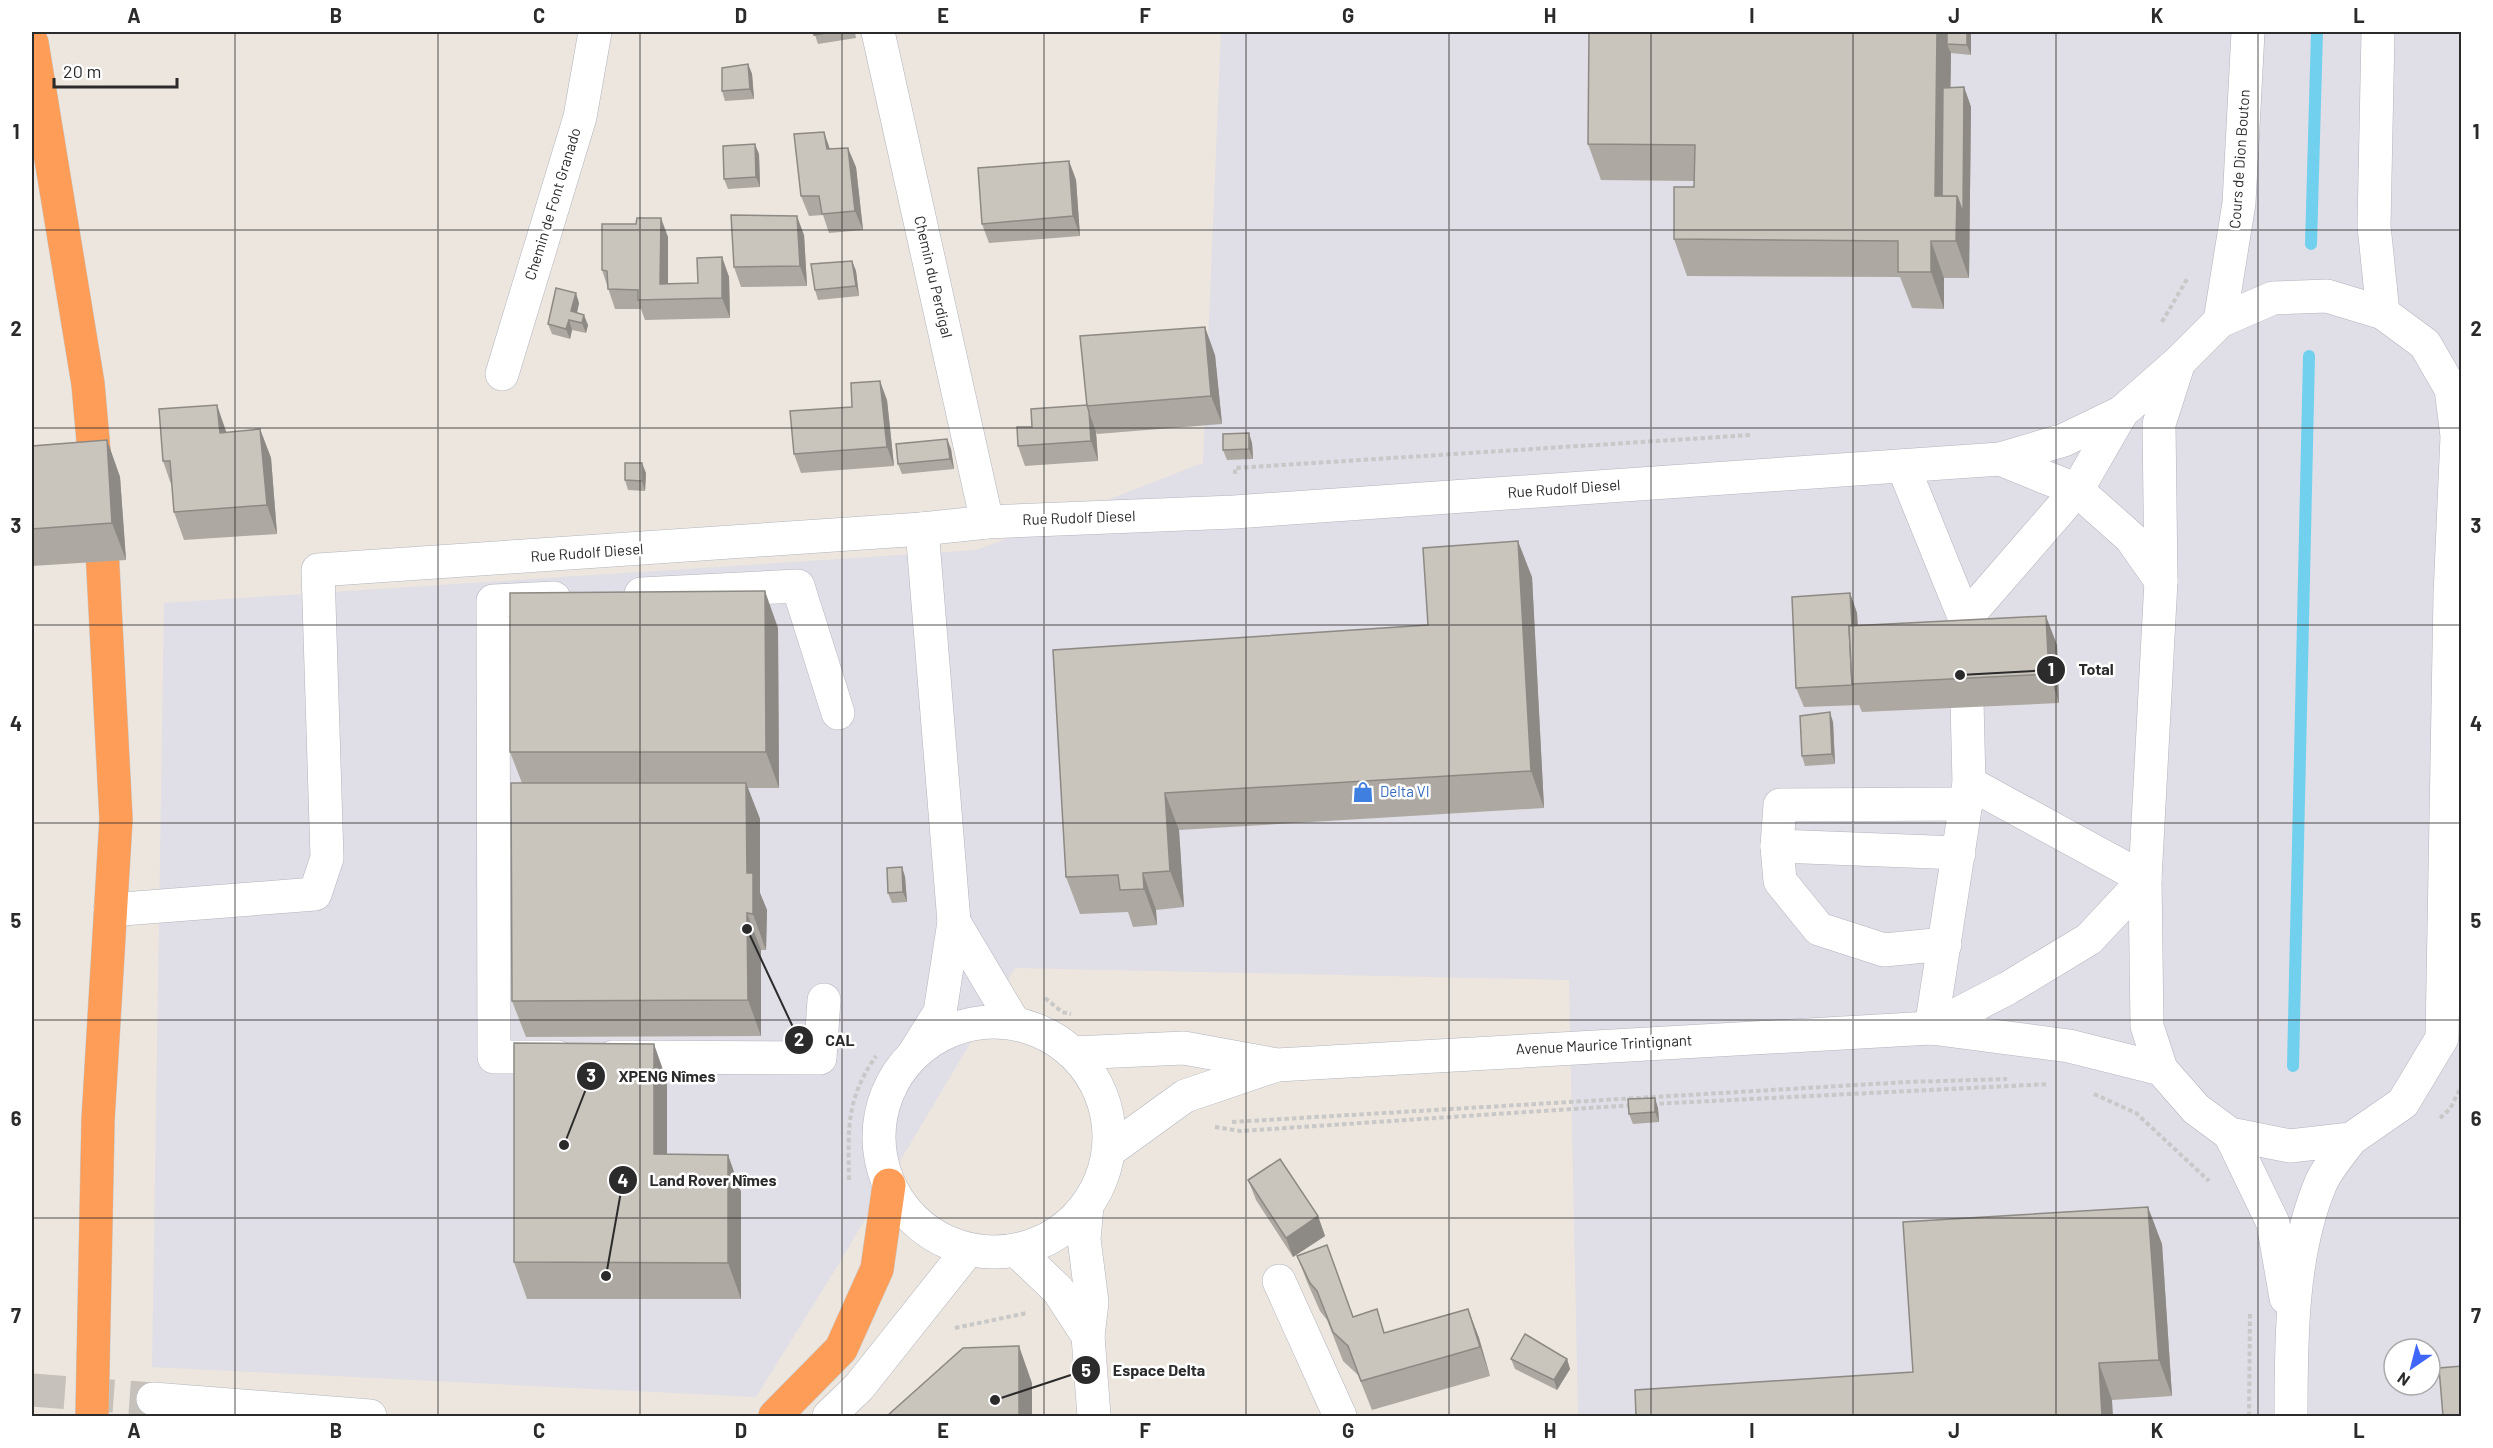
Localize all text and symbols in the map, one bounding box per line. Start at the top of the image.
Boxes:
text: A [127,3,141,27]
text: B [330,3,342,27]
text: C [533,3,545,27]
text: D [735,3,747,27]
text: E [937,3,949,27]
text: F [1139,3,1151,27]
text: G [1342,3,1354,27]
text: H [1544,3,1556,27]
text: I [1749,3,1755,27]
text: J [1948,3,1960,27]
text: K [2151,3,2164,27]
text: L [2353,3,2365,27]
scale bar [54,51,177,89]
text: 20 m [63,60,101,82]
street label: Cours de Dion Bouton [2225,89,2253,229]
text: 1 [12,119,20,143]
text: 1 [2472,119,2480,143]
street label: Chemin de Font Granado [520,125,584,282]
street label: Chemin du Perdigal [911,214,957,340]
text: 2 [10,316,22,340]
text: 2 [2470,316,2482,340]
street label: Rue Rudolf Diesel [1507,475,1621,501]
street label: Rue Rudolf Diesel [1022,506,1136,528]
text: 3 [11,513,21,537]
text: 3 [2471,513,2481,537]
street label: Rue Rudolf Diesel [530,539,644,565]
callout: Total [2036,653,2126,687]
text: 1 [2048,658,2054,680]
text: Total [2078,659,2114,678]
text: 4 [10,711,22,735]
text: 4 [2470,711,2482,735]
shop icon: Delta VI [1351,780,1375,804]
place label: Delta VI [1380,782,1430,800]
text: 5 [11,908,22,932]
text: 5 [2471,908,2482,932]
callout: CAL [784,1023,867,1057]
text: 2 [794,1028,804,1050]
text: CAL [825,1030,855,1049]
street label: Avenue Maurice Trintignant [1515,1030,1693,1058]
callout: XPENG Nîmes [576,1059,727,1093]
text: 3 [586,1064,596,1086]
text: XPENG Nîmes [619,1066,715,1085]
text: 6 [11,1106,22,1130]
text: 6 [2471,1106,2482,1130]
callout: Land Rover Nîmes [608,1163,789,1197]
text: 4 [618,1169,629,1191]
text: Land Rover Nîmes [650,1170,777,1189]
text: 7 [11,1303,21,1327]
text: 7 [2471,1303,2481,1327]
north arrow [2382,1337,2442,1397]
callout: Espace Delta [1071,1353,1217,1387]
text: 5 [1081,1359,1091,1381]
text: Espace Delta [1113,1360,1205,1379]
text: N [2393,1369,2413,1391]
text: A [127,1418,141,1442]
text: B [330,1418,342,1442]
text: C [533,1418,545,1442]
text: D [735,1418,747,1442]
text: E [937,1418,949,1442]
text: F [1139,1418,1151,1442]
text: G [1342,1418,1354,1442]
text: H [1544,1418,1556,1442]
text: I [1749,1418,1755,1442]
text: J [1948,1418,1960,1442]
text: K [2151,1418,2164,1442]
text: L [2353,1418,2365,1442]

